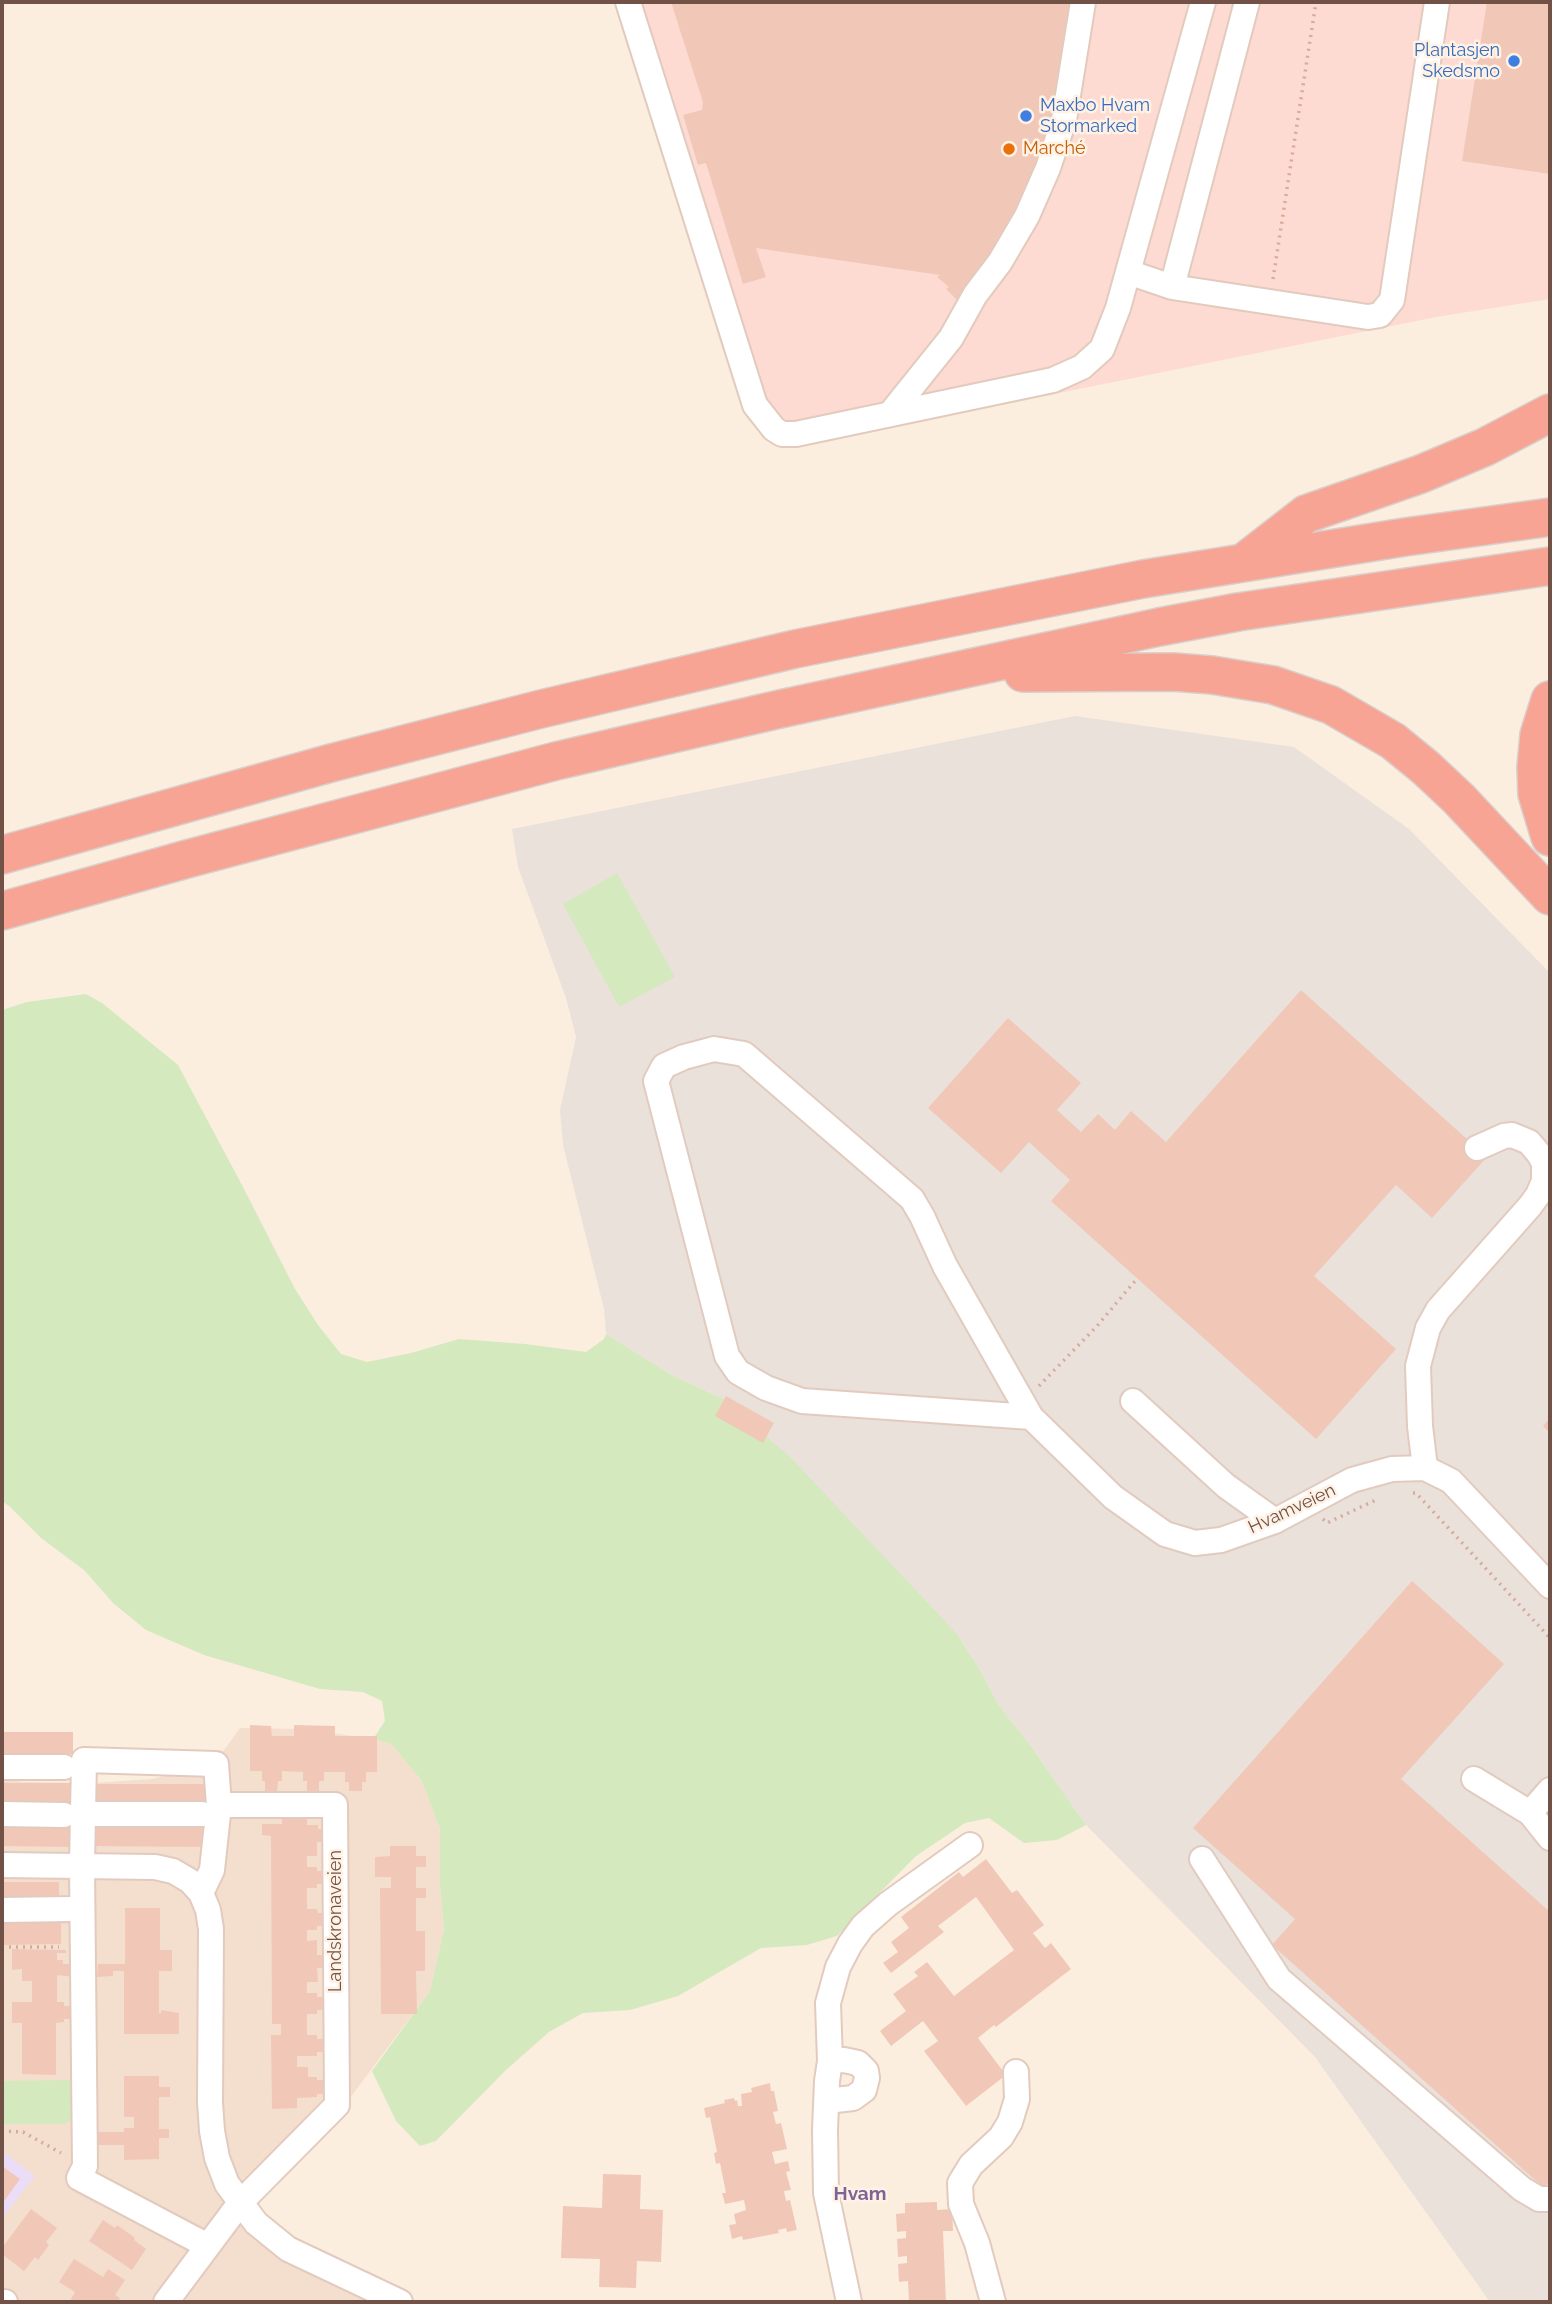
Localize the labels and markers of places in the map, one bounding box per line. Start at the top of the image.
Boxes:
place label: Plantasjen Skedsmo [1414,40,1500,82]
marker: Plantasjen Skedsmo [1506,53,1522,69]
place label: Maxbo Hvam Stormarked [1040,95,1150,138]
marker: Maxbo Hvam Stormarked [1018,108,1034,124]
place label: Marché [1023,138,1085,160]
marker: Marché [1001,141,1017,157]

